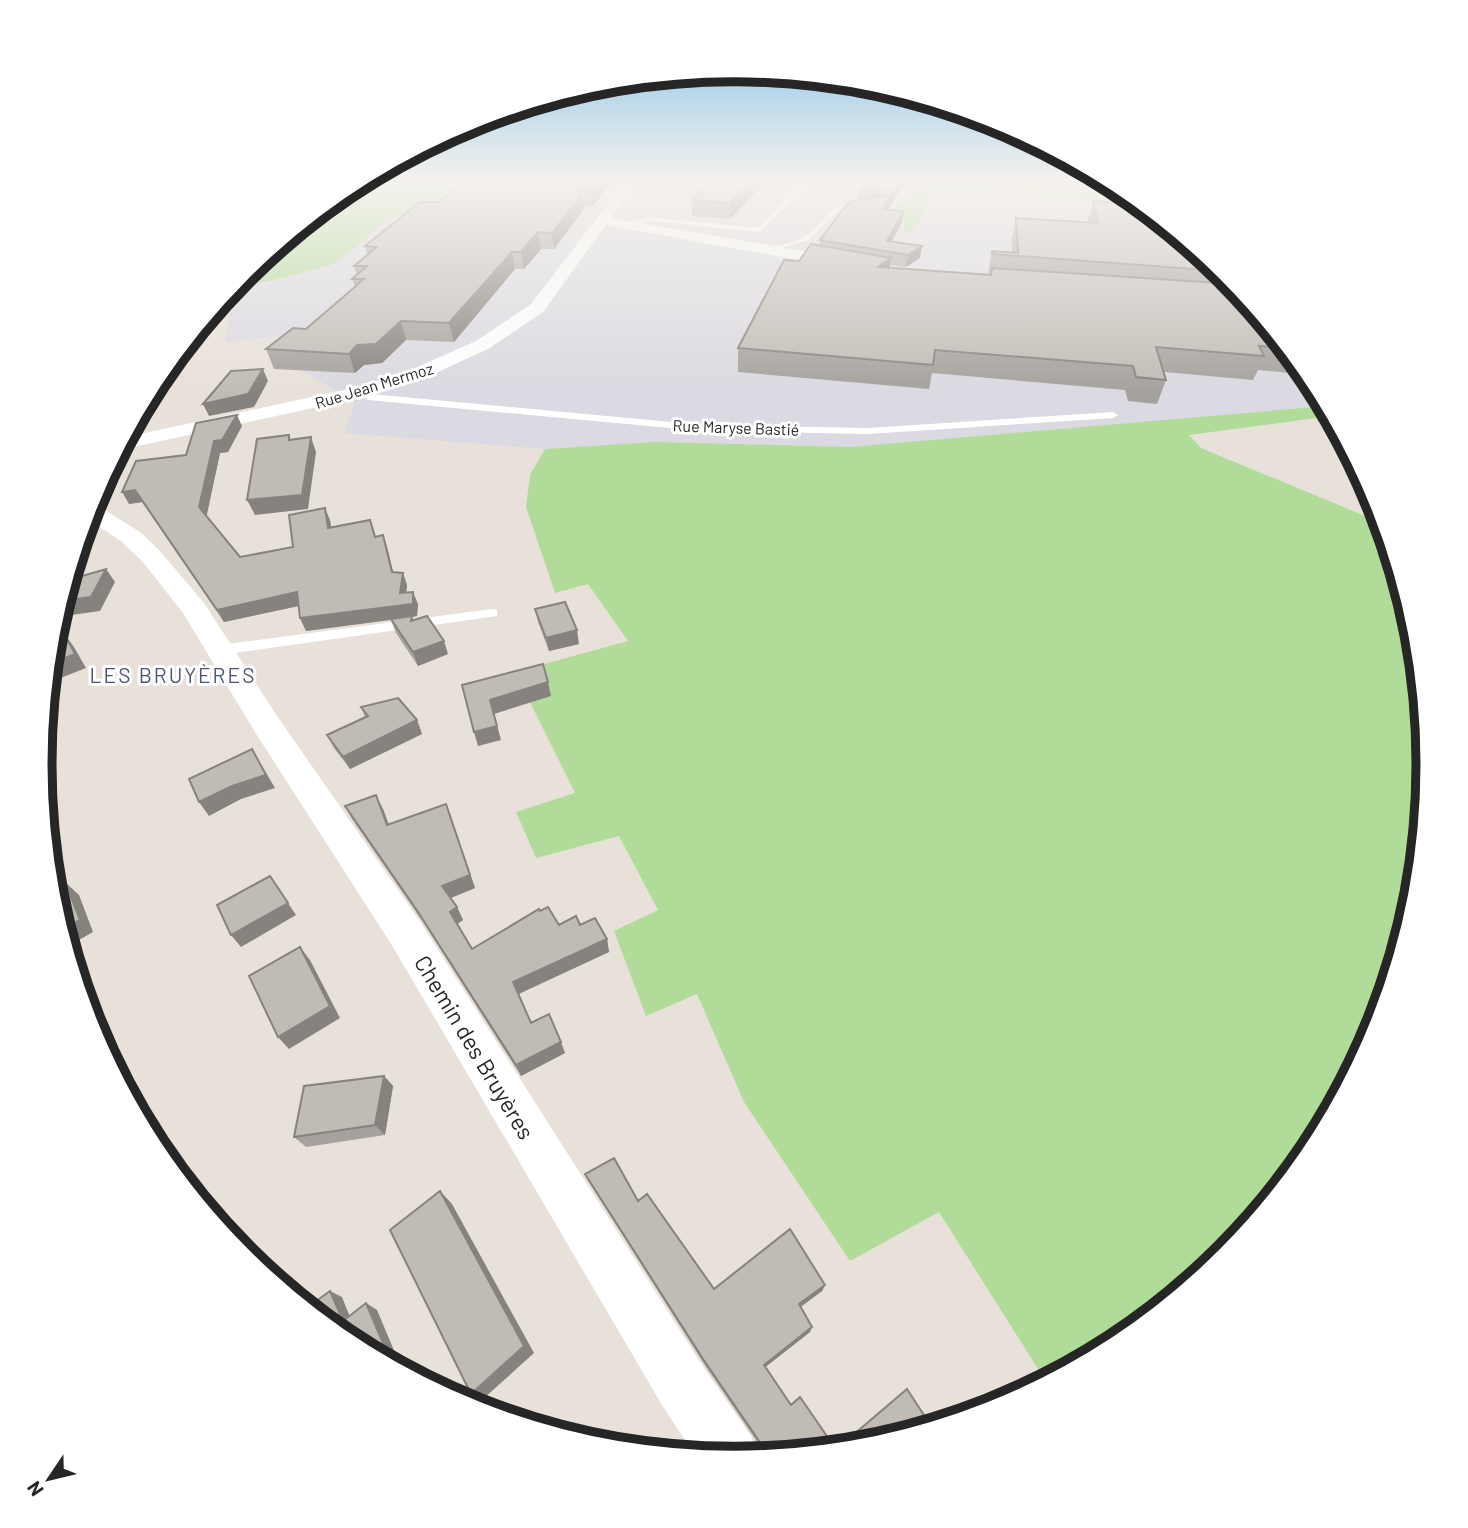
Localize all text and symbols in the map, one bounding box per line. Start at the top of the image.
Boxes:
street label: Rue Jean Mermoz [313,358,435,412]
street label: Rue Maryse Bastié [672,415,800,439]
district label: LES BRUYÈRES [90,662,256,687]
street label: Chemin des Bruyères [409,950,541,1144]
north arrow [14,1444,84,1514]
text: N [22,1477,48,1501]

